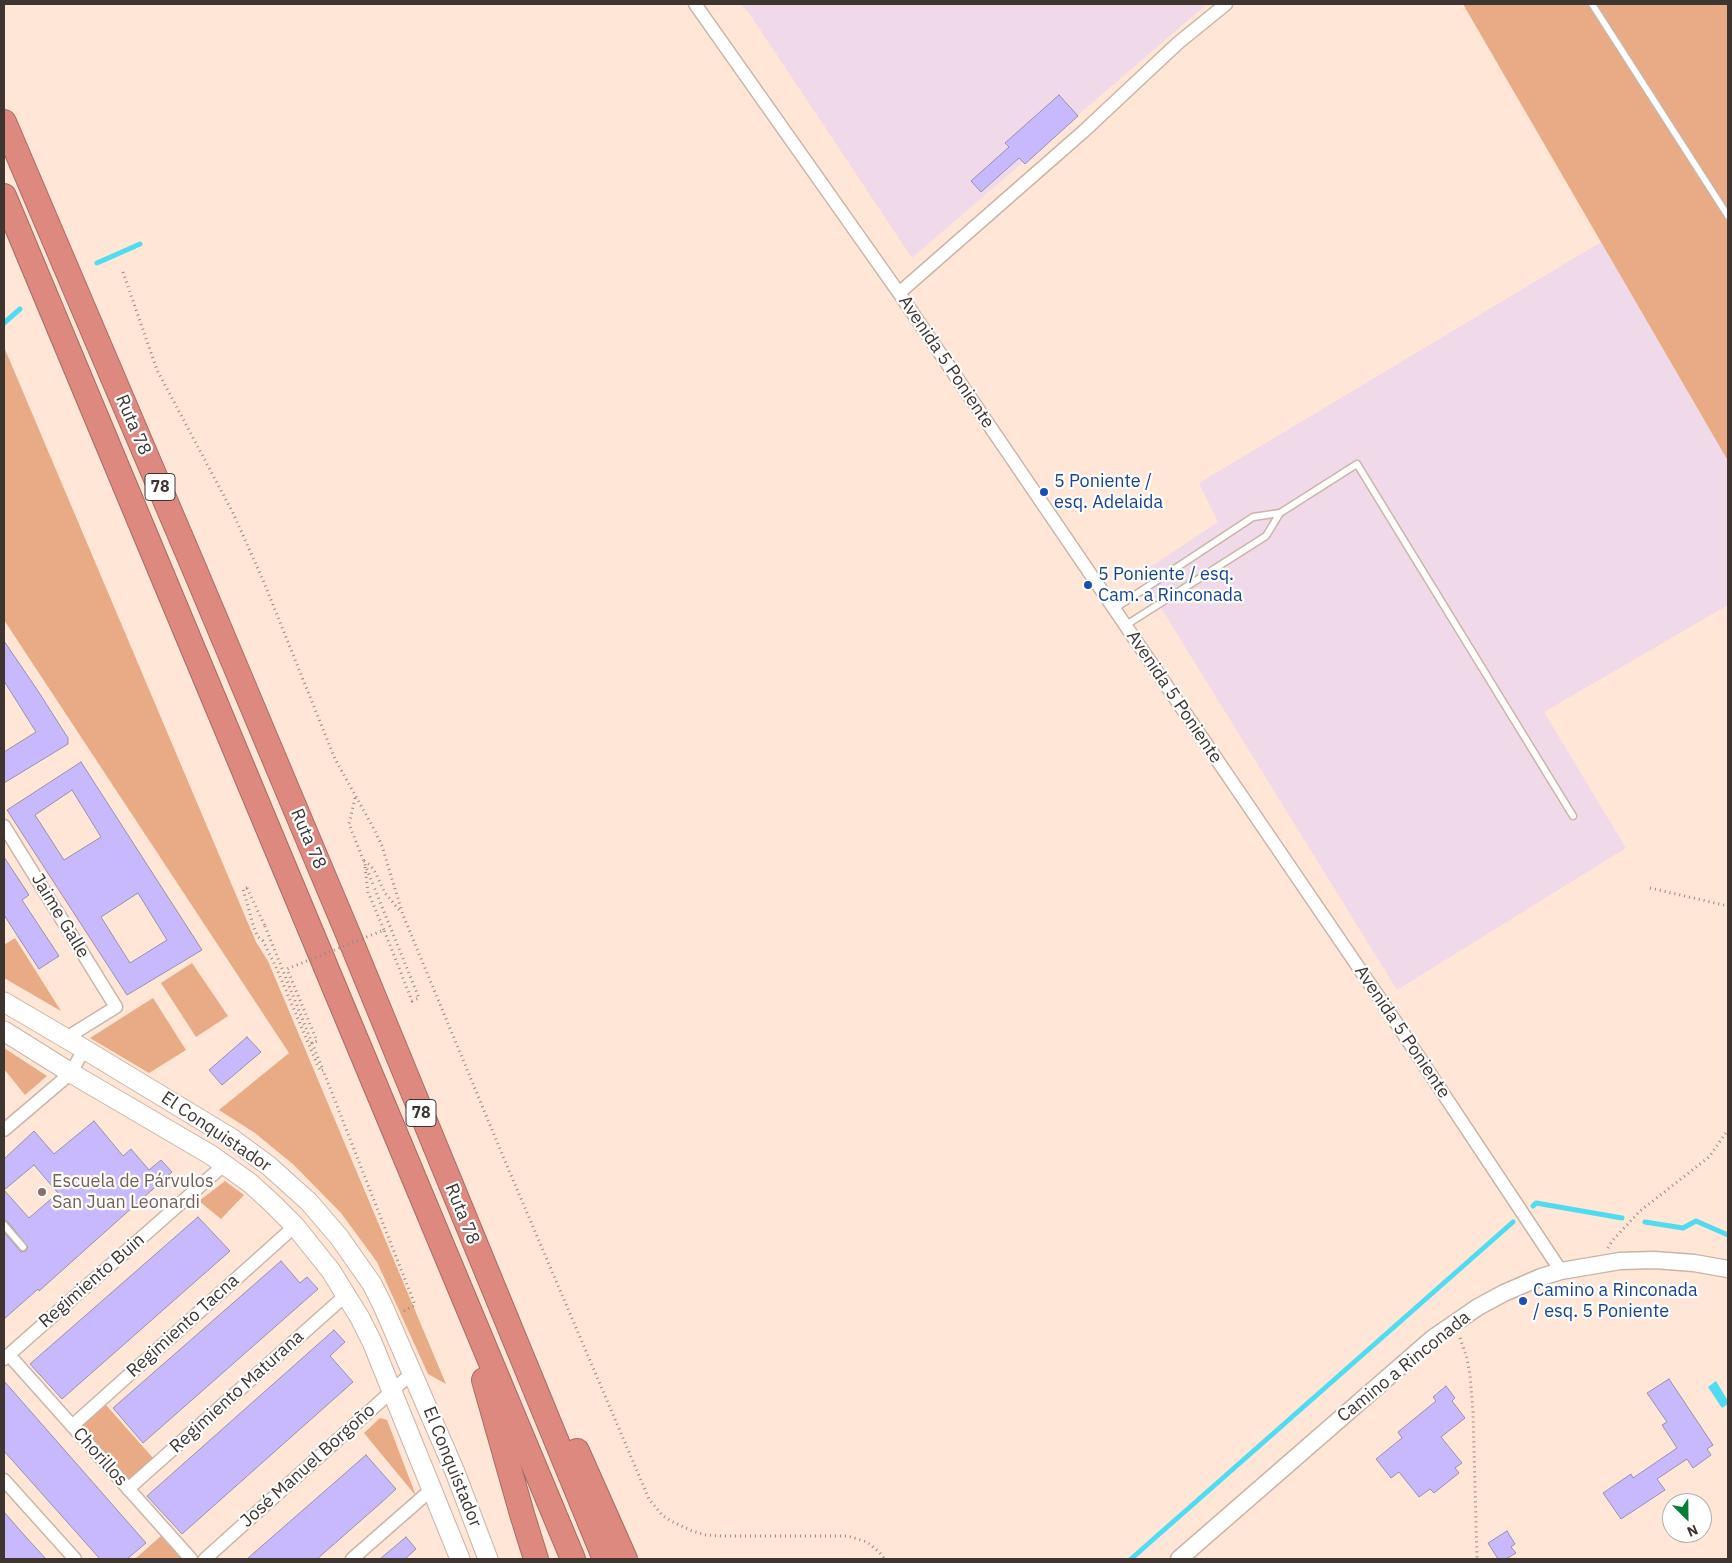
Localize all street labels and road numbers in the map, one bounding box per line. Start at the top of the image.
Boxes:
street label: Avenida 5 Poniente [894,292,998,432]
street label: Ruta 78 [111,392,155,458]
road number: 78 [145,474,175,501]
street label: Avenida 5 Poniente [1122,627,1226,767]
street label: Ruta 78 [286,806,330,872]
street label: Jaime Galle [26,870,94,962]
street label: Avenida 5 Poniente [1350,962,1454,1102]
street label: El Conquistador [157,1087,275,1177]
road number: 78 [406,1100,436,1126]
street label: Ruta 78 [440,1181,484,1247]
street label: Regimiento Buin [35,1229,149,1333]
street label: Regimiento Tacna [122,1270,244,1382]
street label: Camino a Rinconada [1333,1307,1475,1427]
street label: Regimiento Maturana [166,1326,308,1458]
street label: José Manuel Borgoño [236,1400,380,1532]
street label: El Conquistador [418,1404,486,1530]
street label: Chorillos [68,1423,132,1491]

